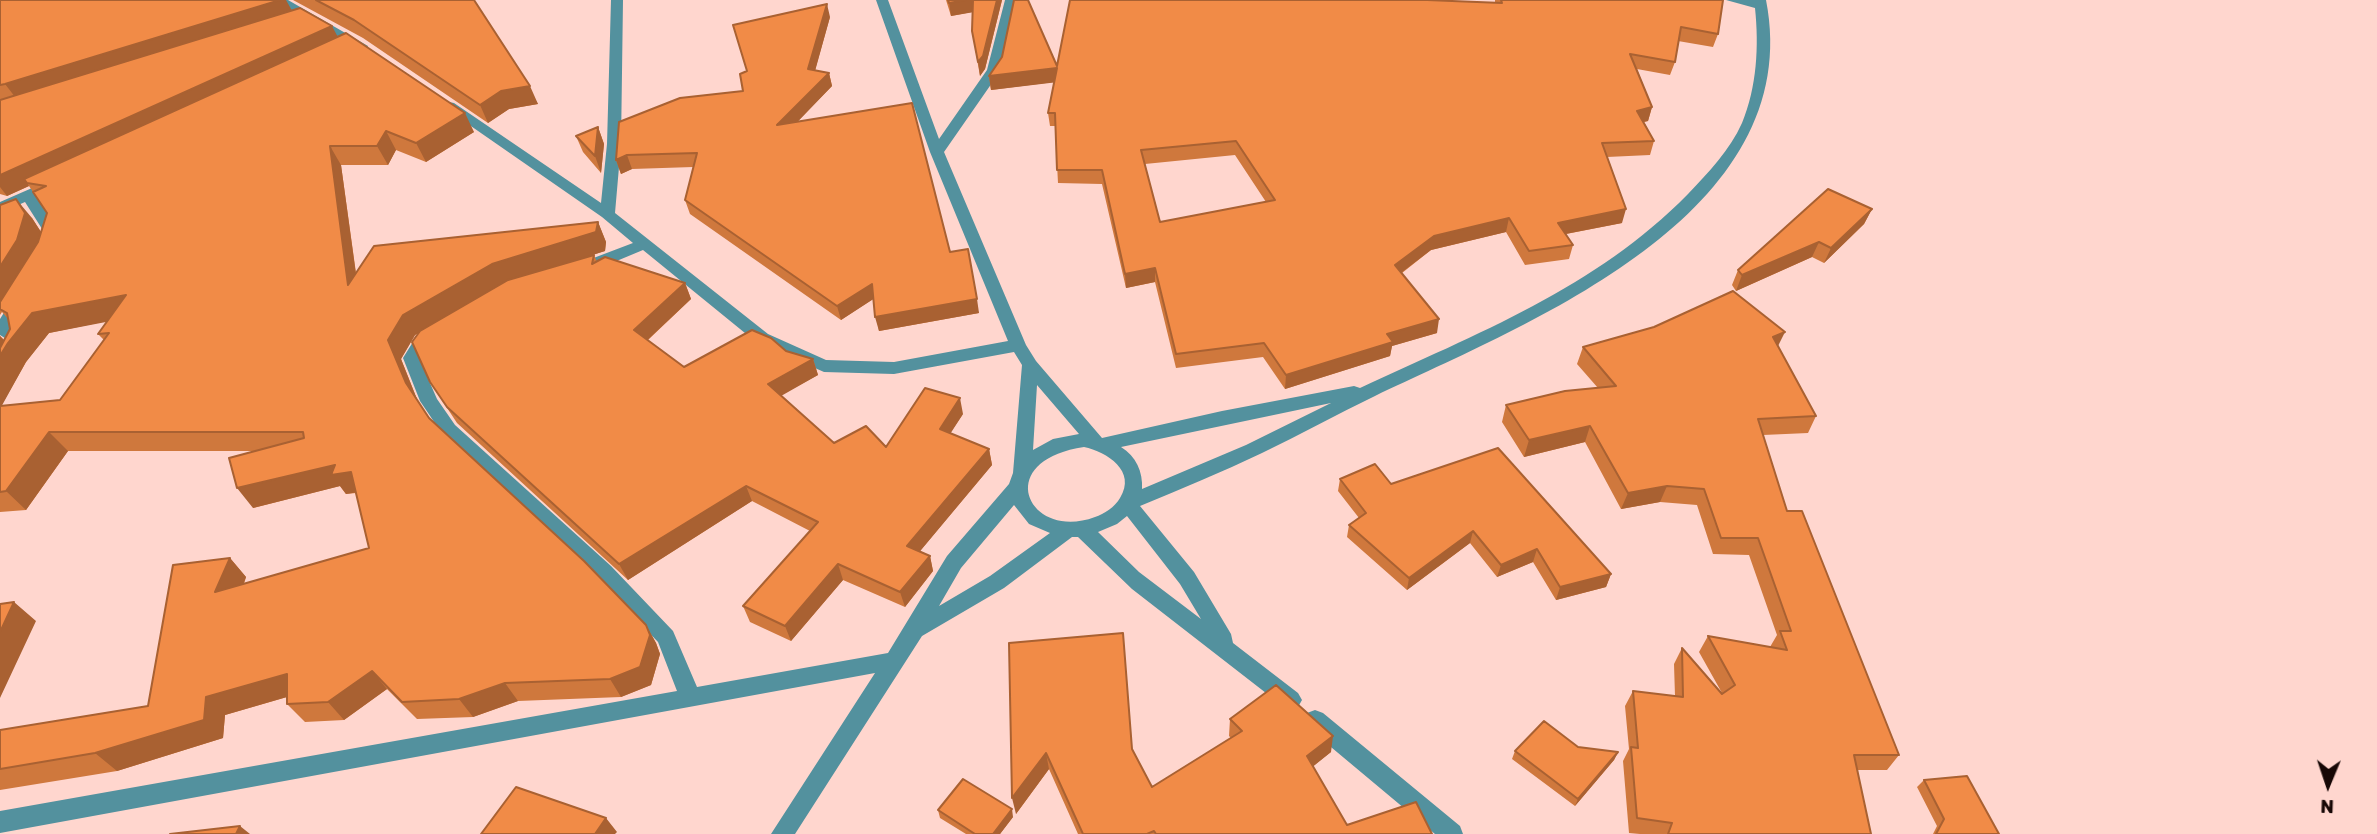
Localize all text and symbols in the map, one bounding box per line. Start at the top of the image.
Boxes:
north arrow [2293,750,2363,820]
text: N [2320,795,2334,818]

